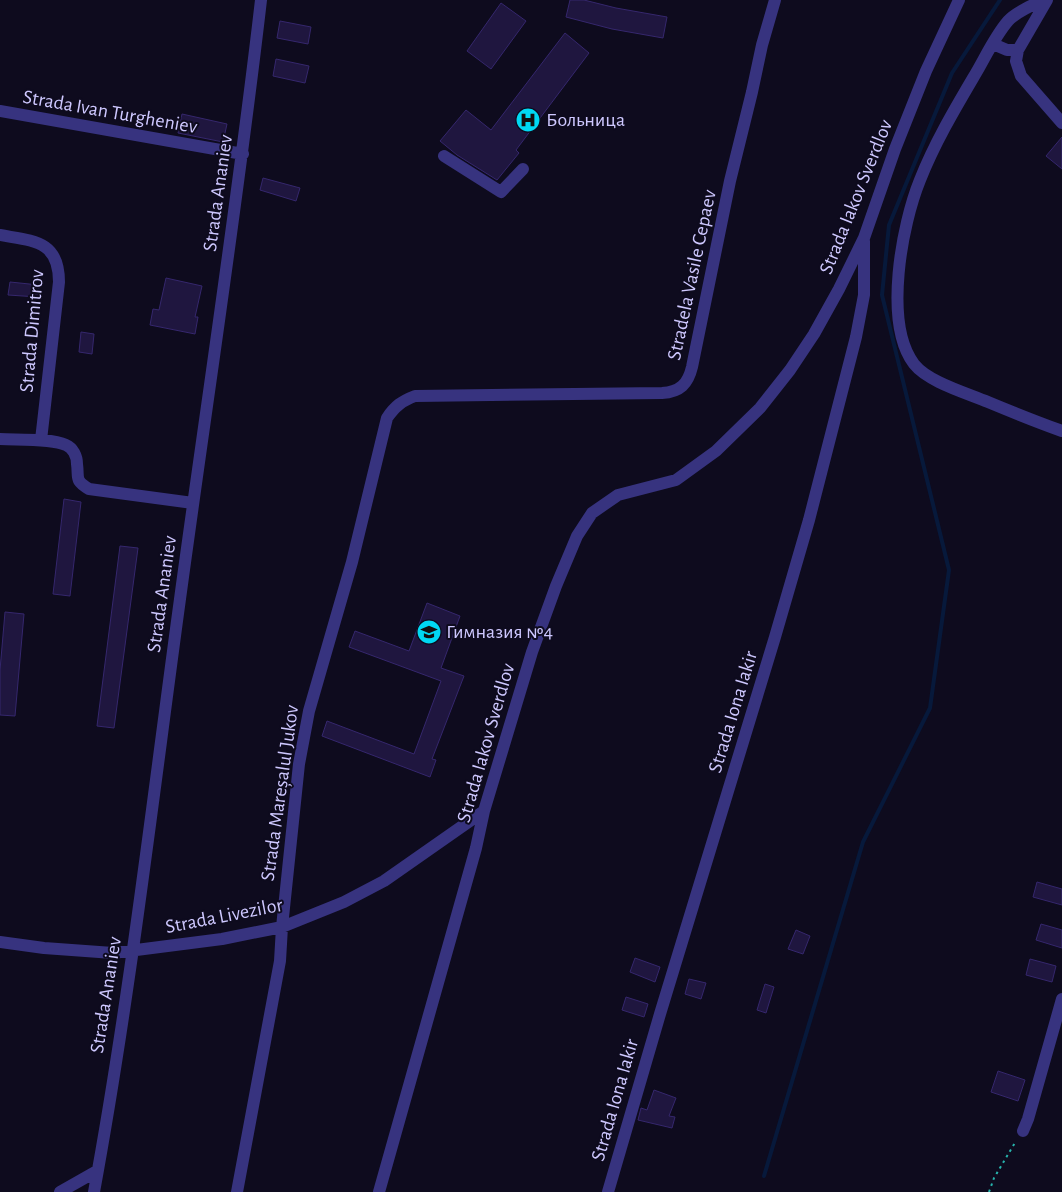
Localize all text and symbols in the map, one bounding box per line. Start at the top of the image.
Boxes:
street label: Strada Ivan Turgheniev [21,87,199,137]
hospital icon: Больница [515,107,541,133]
place label: Больница [546,110,625,130]
street label: Strada Iakov Sverdlov [816,116,896,277]
street label: Strada Ananiev [200,133,236,253]
street label: Stradela Vasile Cepaev [664,187,720,362]
street label: Strada Dimitrov [17,268,47,393]
street label: Strada Ananiev [144,534,180,654]
school or university icon: Гимназия №4 [416,619,442,645]
place label: Гимназия №4 [446,622,553,642]
street label: Strada Iona Iakir [705,648,761,775]
street label: Strada Iakov Sverdlov [454,661,518,825]
street label: Strada Mareșalul Jukov [258,703,303,882]
street label: Strada Livezilor [164,895,285,937]
street label: Strada Ananiev [87,935,125,1055]
street label: Strada Iona Iakir [588,1036,642,1163]

